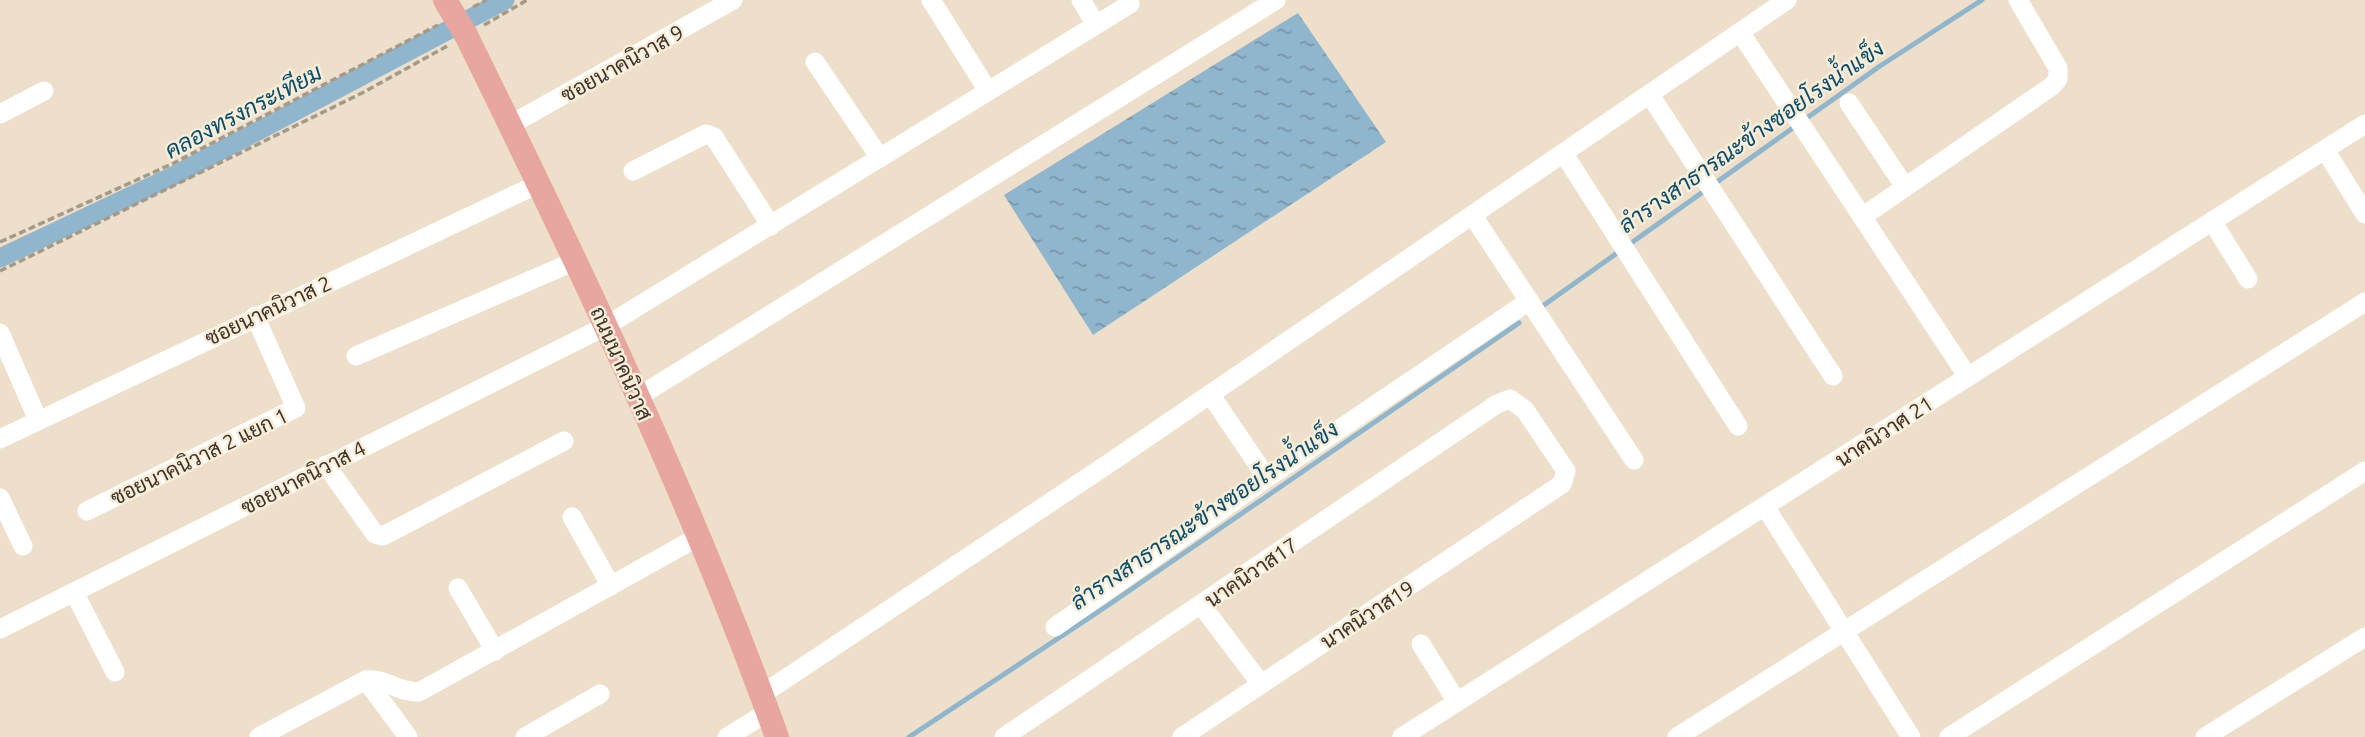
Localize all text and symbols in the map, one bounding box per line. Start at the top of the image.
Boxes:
street label: ซอยนาคนิวาส 9 [556,19,688,107]
water label: ลำรางสาธารณะข้างซอยโรงน้ำแข็ง [1610,29,1888,237]
water label: คลองทรงกระเทียม [159,57,326,163]
street label: ซอยนาคนิวาส 2 [201,270,335,350]
street label: ถนนนาคนิวาส [586,303,658,423]
street label: นาคนิวาศ 21 [1831,391,1937,471]
street label: ซอยนาคนิวาส 2 แยก 1 [106,403,292,509]
water label: ลำรางสาธารณะข้างซอยโรงน้ำแข็ง [1061,410,1343,614]
street label: ซอยนาคนิวาส 4 [237,435,369,519]
street label: นาคนิวาส17 [1200,532,1302,612]
street label: นาคนิวาส19 [1316,575,1418,653]

